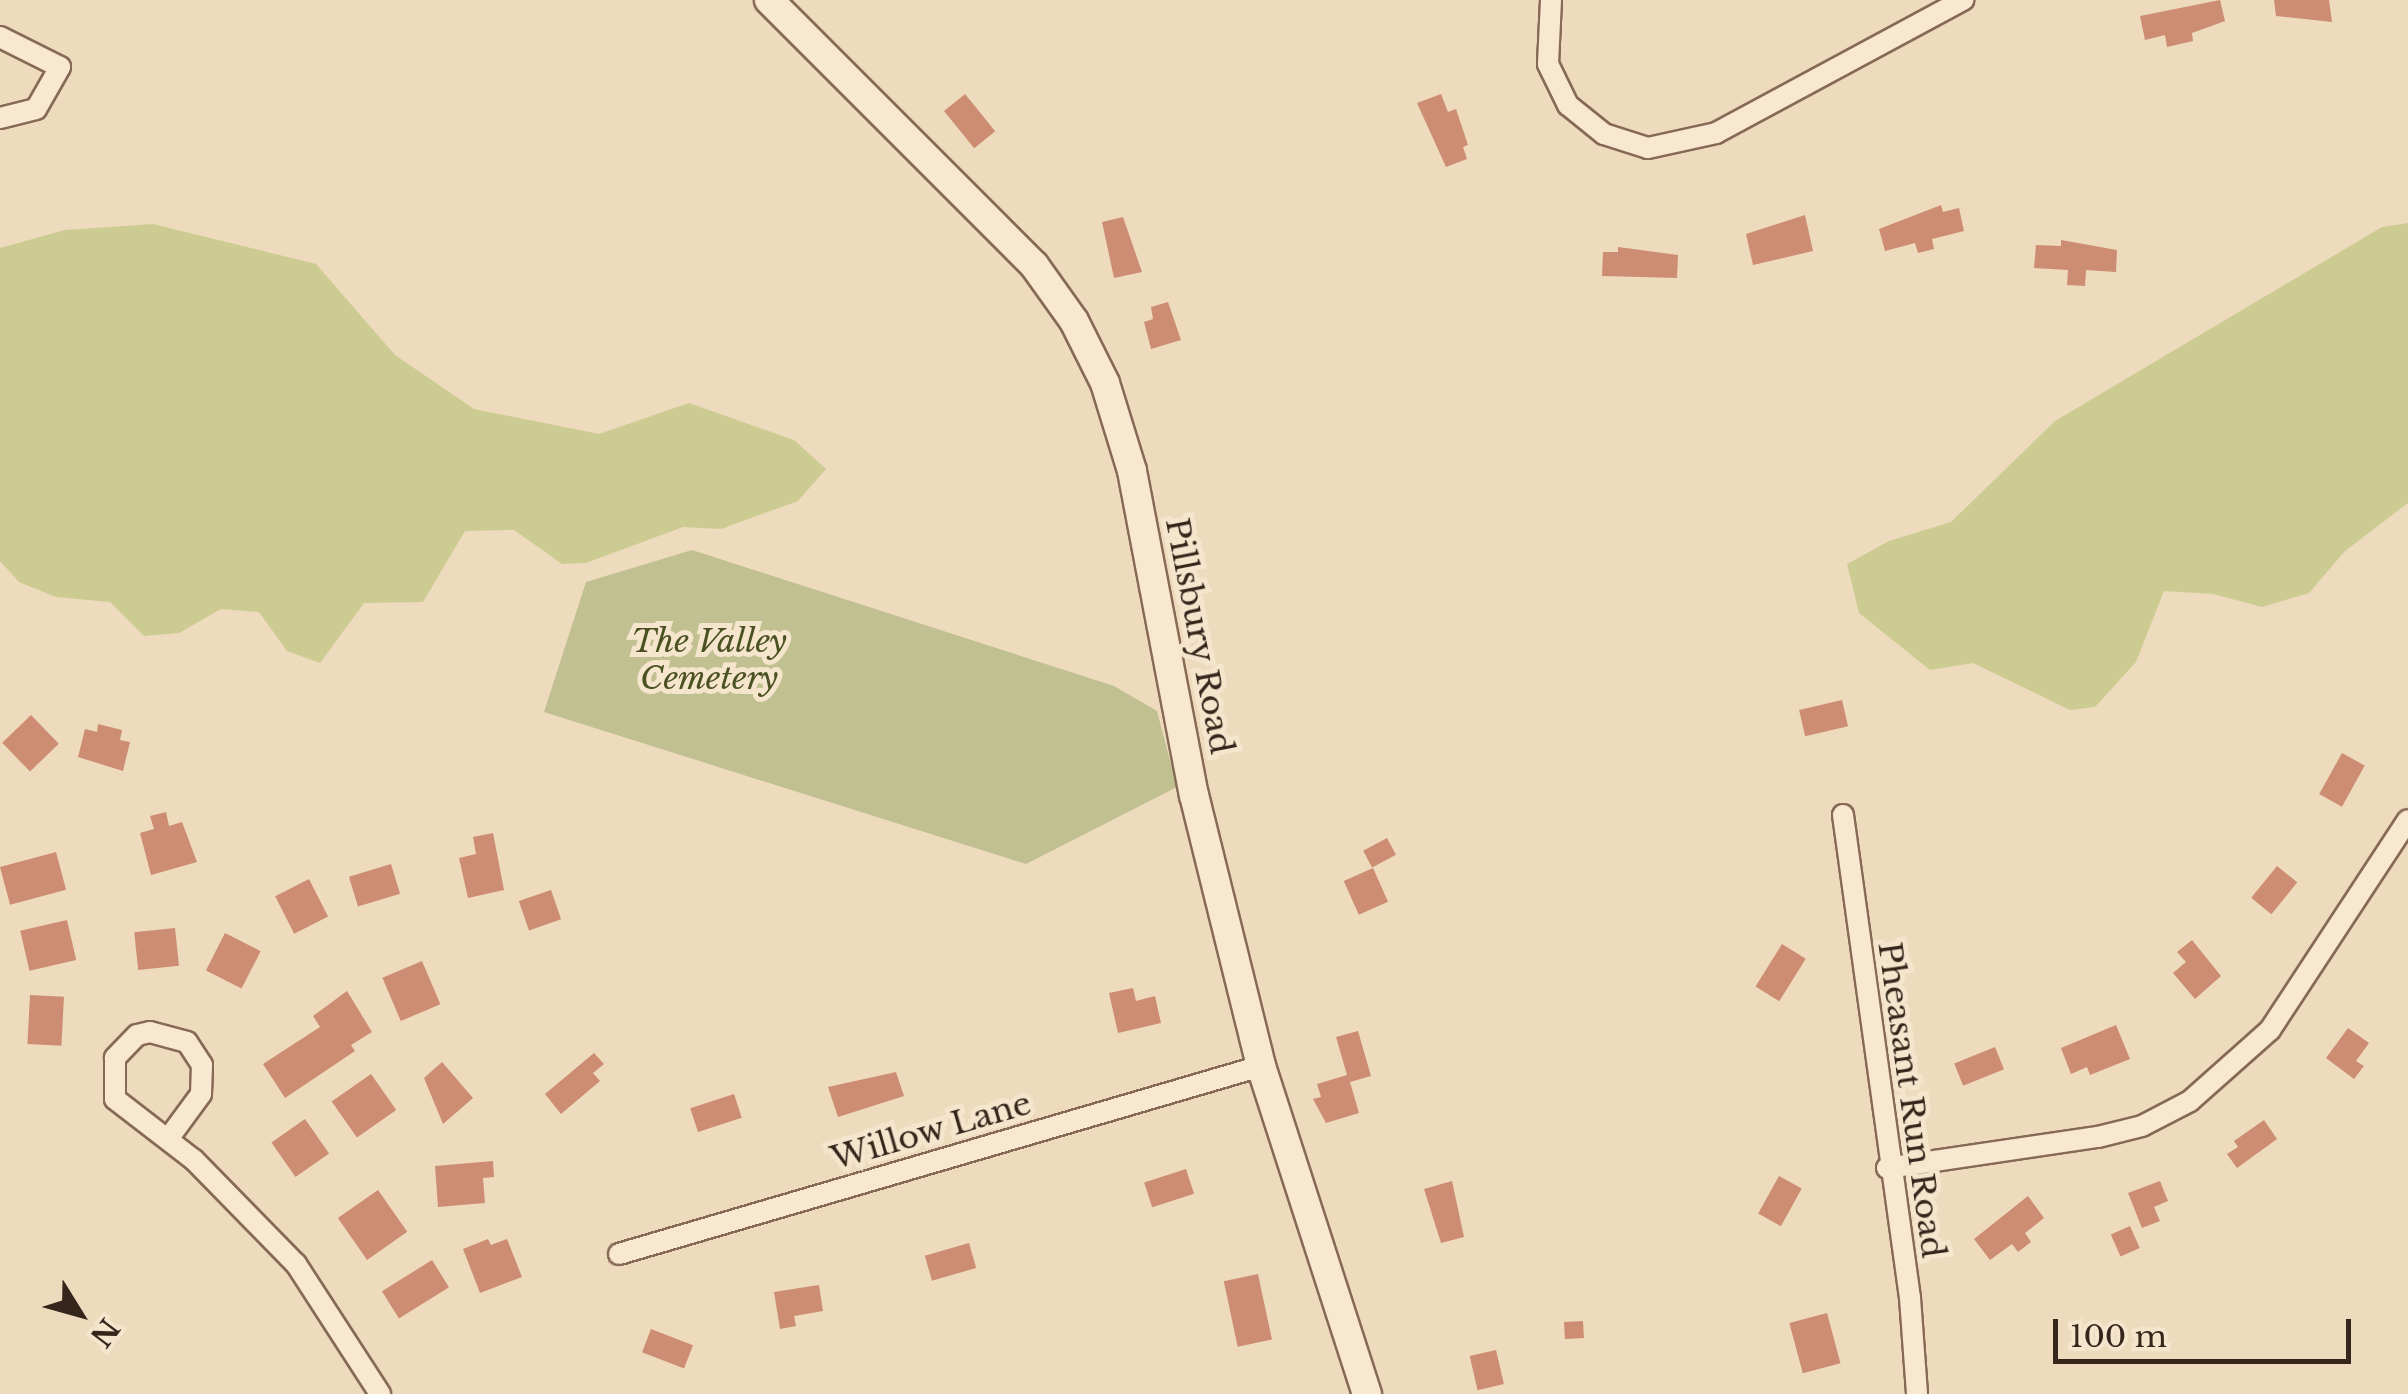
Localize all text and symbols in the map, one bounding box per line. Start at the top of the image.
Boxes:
street label: Pillsbury Road [1157,514,1241,758]
park label: The Valley Cemetery [631,623,787,698]
street label: Pheasant Run Road [1870,940,1952,1260]
street label: Willow Lane [826,1084,1036,1178]
north arrow [30,1264,130,1364]
scale bar [2058,1299,2356,1361]
text: N [82,1311,126,1353]
text: 100 m [2070,1318,2167,1355]

